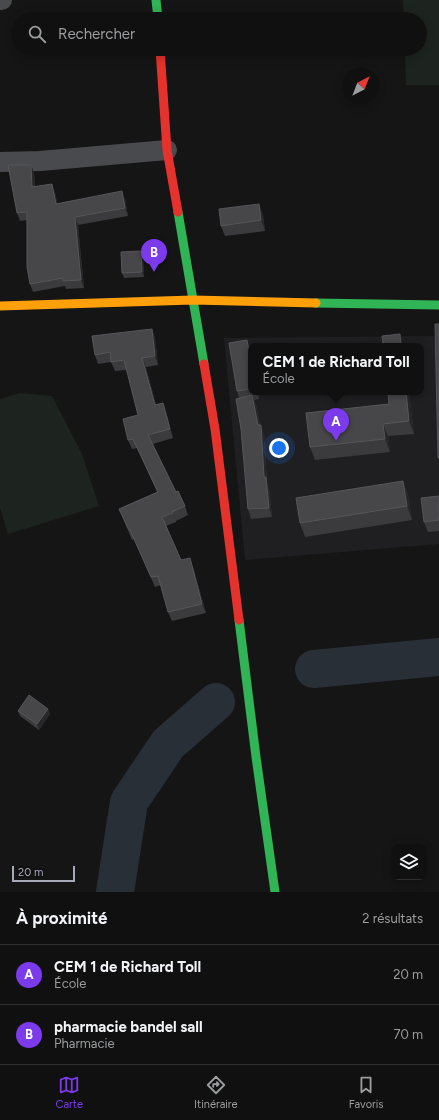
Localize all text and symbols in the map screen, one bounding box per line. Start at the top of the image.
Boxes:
search box [12,12,427,56]
icon: search [26,23,48,45]
text: Rechercher [58,25,135,43]
north arrow [343,68,379,104]
pin: B [141,239,167,272]
popup [248,343,424,395]
text: CEM 1 de Richard Toll [262,353,410,371]
text: École [262,371,295,386]
pin: A [323,408,349,441]
your location [269,438,289,458]
map controls [391,844,427,880]
button: layers [391,844,427,880]
scale bar [12,864,75,883]
text: 20 m [18,866,43,879]
text: À proximité [16,908,107,928]
text: 2 résultats [362,911,423,926]
text: CEM 1 de Richard Toll [54,958,201,976]
text: A [24,967,34,982]
text: 20 m [393,967,423,982]
text: École [54,976,86,991]
text: pharmacie bandel sall [54,1018,203,1036]
text: B [25,1027,33,1042]
text: 70 m [393,1027,423,1042]
text: Pharmacie [54,1036,115,1051]
tab: Carte [56,1074,83,1111]
tab: Itinéraire [194,1074,238,1111]
tab: Favoris [349,1074,383,1111]

